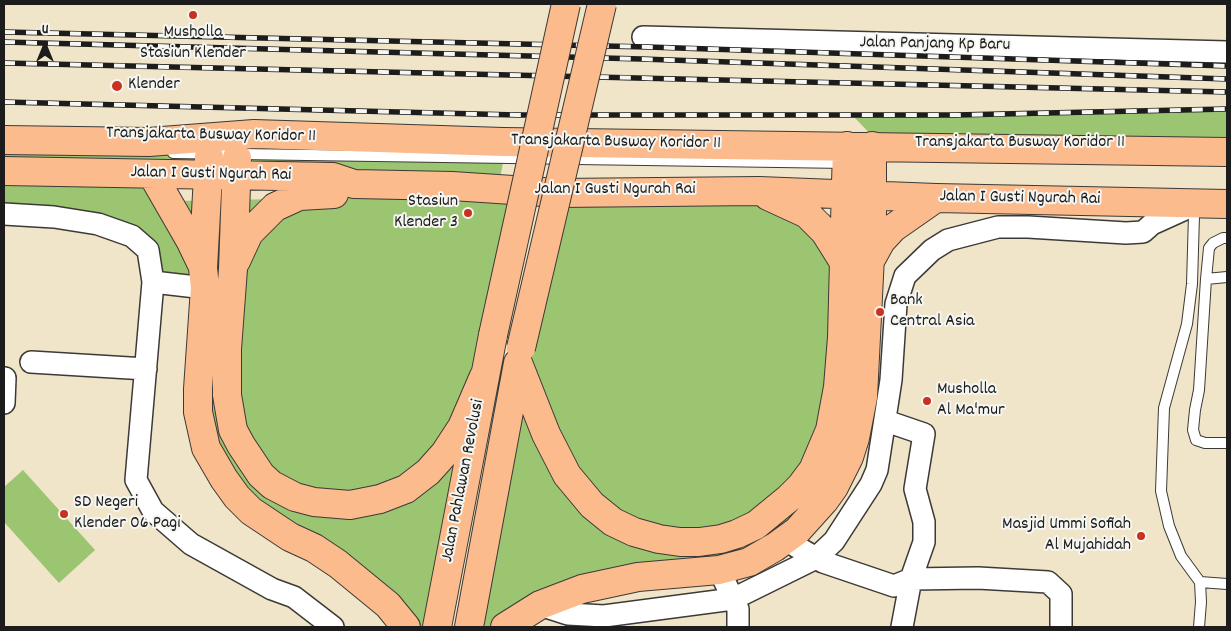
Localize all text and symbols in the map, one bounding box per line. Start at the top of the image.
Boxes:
marker: Musholla Stasiun Klender [187,9,199,21]
north arrow [20,20,70,70]
text: U [42,20,48,40]
place label: Musholla Stasiun Klender [140,23,246,66]
street label: Jalan Panjang Kp Baru [859,33,1011,57]
place label: Klender [128,75,180,97]
marker: Klender [110,79,124,93]
street label: Transjakarta Busway Koridor 11 [106,123,316,149]
street label: Transjakarta Busway Koridor 11 [511,130,721,156]
street label: Transjakarta Busway Koridor 11 [915,133,1125,155]
street label: Jalan I Gusti Ngurah Rai [130,163,292,187]
street label: Jalan I Gusti Ngurah Rai [535,180,695,202]
street label: Jalan I Gusti Ngurah Rai [939,187,1101,211]
place label: Stasiun Klender 3 [394,192,458,234]
marker: Stasiun Klender 3 [462,207,474,219]
place label: Bank Central Asia [890,291,974,334]
marker: Bank Central Asia [874,306,886,318]
place label: Musholla Al Ma'mur [937,380,1005,422]
marker: Musholla Al Ma'mur [921,395,933,407]
street label: Jalan Pahlawan Revolusi [438,398,490,564]
place label: SD Negeri Klender 06 Pagi [74,493,181,536]
marker: SD Negeri Klender 06 Pagi [58,508,70,520]
place label: Masjid Ummi Sofiah Al Mujahidah [1002,515,1131,558]
marker: Masjid Ummi Sofiah Al Mujahidah [1135,530,1147,542]

